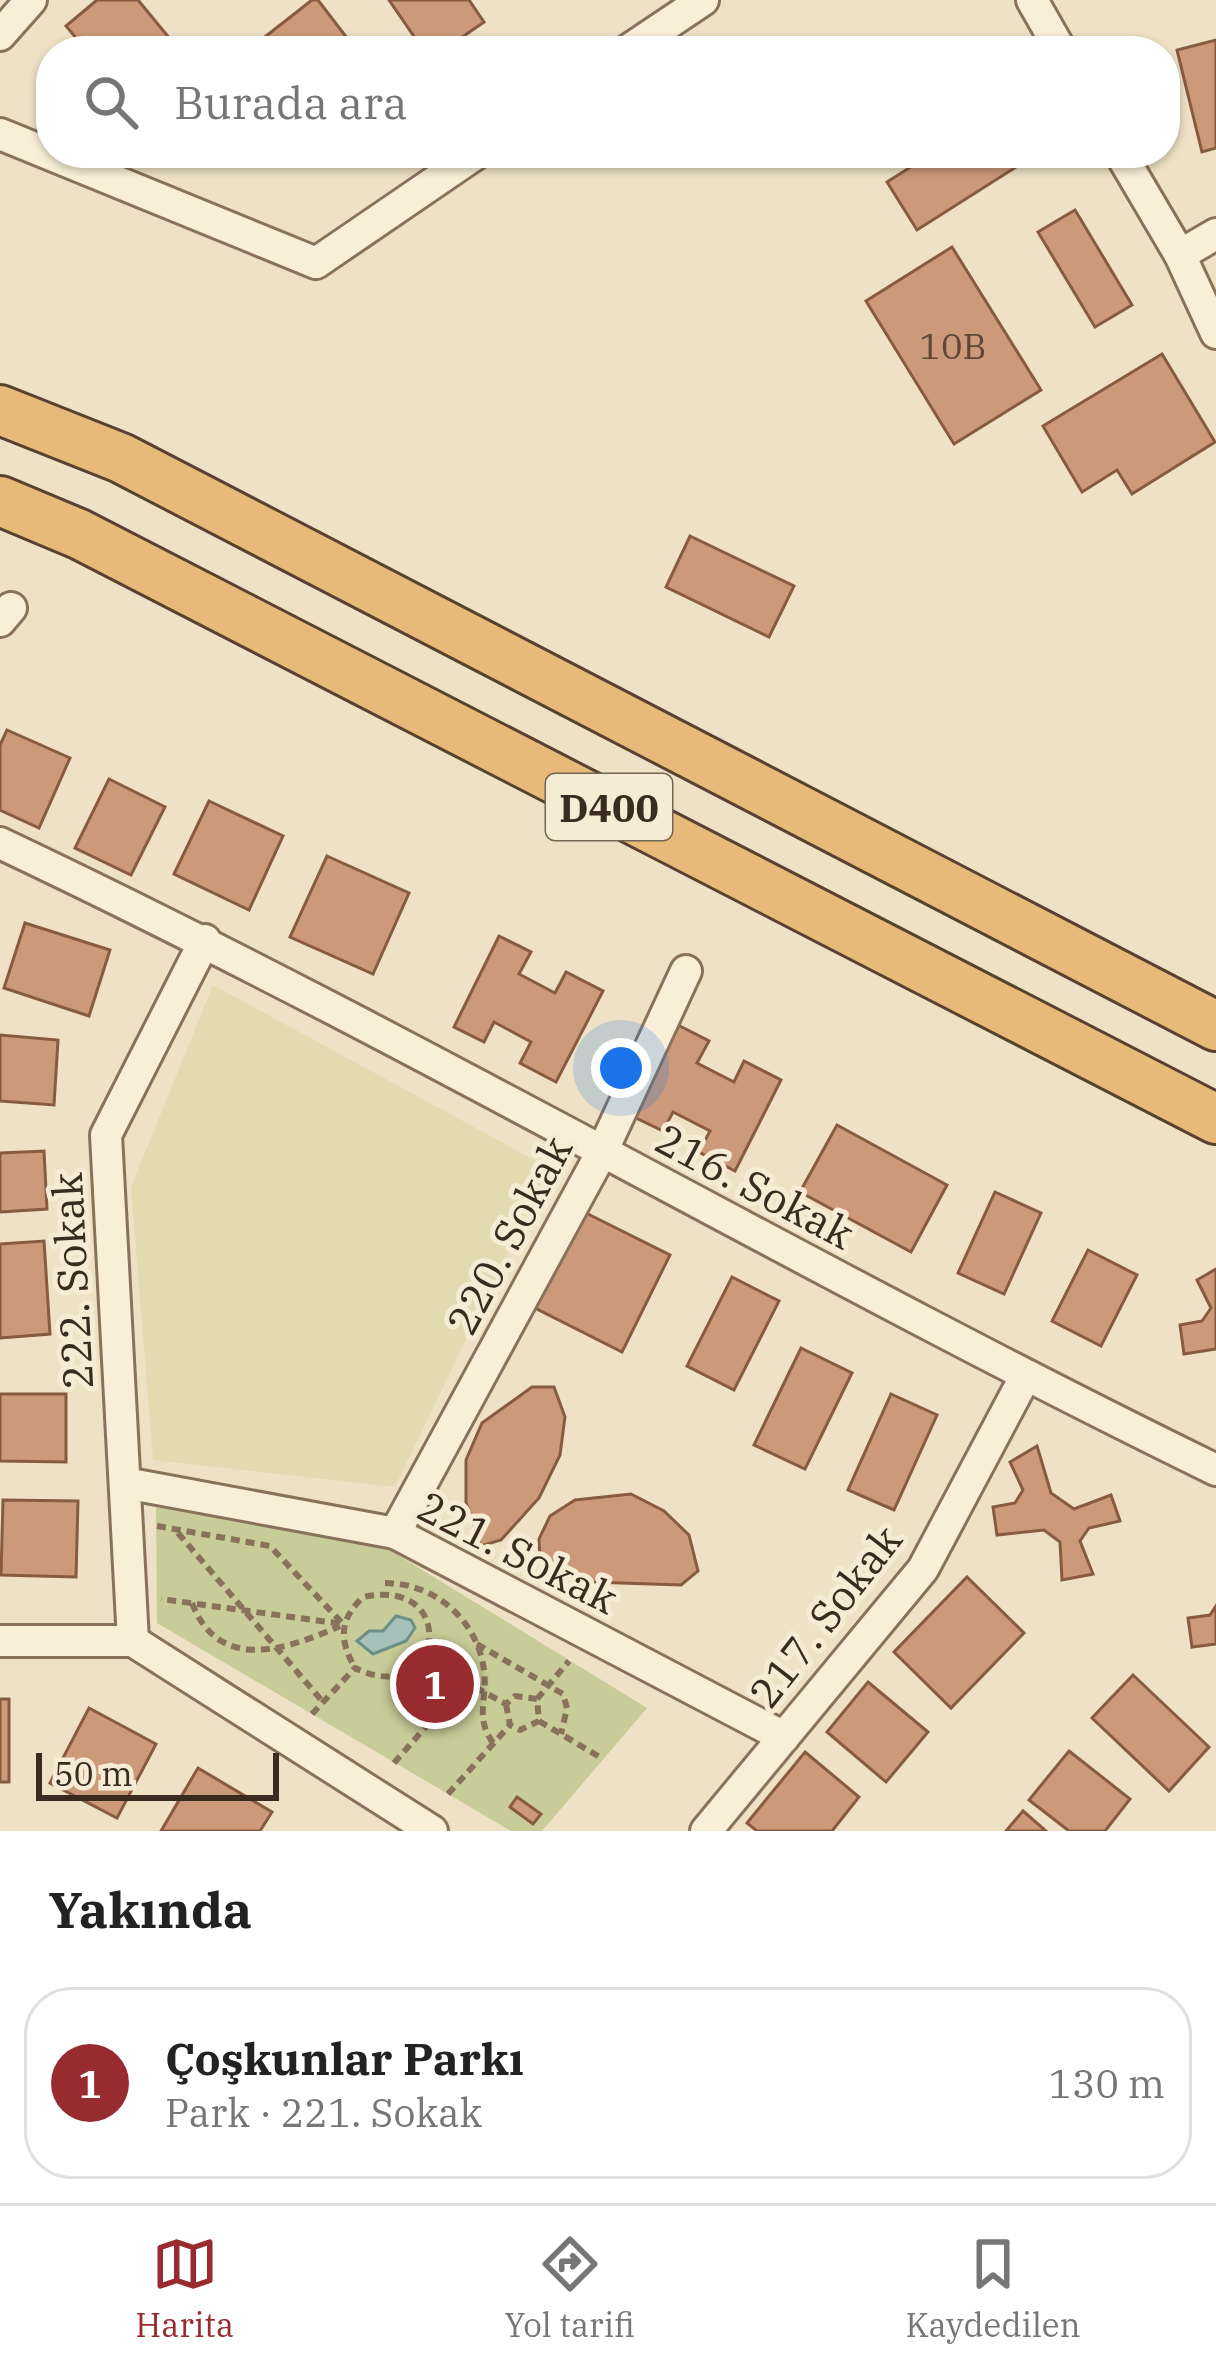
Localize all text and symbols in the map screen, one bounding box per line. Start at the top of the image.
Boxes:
search box [36,36,1180,168]
icon: search [78,69,144,135]
text: Burada ara [174,73,408,131]
house number: 10B [919,322,987,369]
road number: D400 [546,774,672,840]
your location [591,1038,651,1098]
street label: 216. Sokak [646,1111,864,1261]
street label: 220. Sokak [434,1126,584,1344]
street label: 222. Sokak [39,1171,105,1391]
street label: 221. Sokak [409,1478,628,1626]
street label: 217. Sokak [737,1513,914,1718]
pin: 1 [396,1639,474,1729]
scale bar [36,1747,279,1800]
text: 50 m [54,1752,133,1795]
text: Yakında [48,1876,252,1942]
text: Çoşkunlar Parkı [165,2029,524,2087]
text: 1 [78,2058,102,2109]
text: 130 m [1049,2058,1165,2109]
text: Park · 221. Sokak [165,2087,482,2138]
tab: Harita [135,2231,234,2346]
tab: Yol tarifi [505,2231,635,2346]
tab: Kaydedilen [906,2231,1081,2346]

